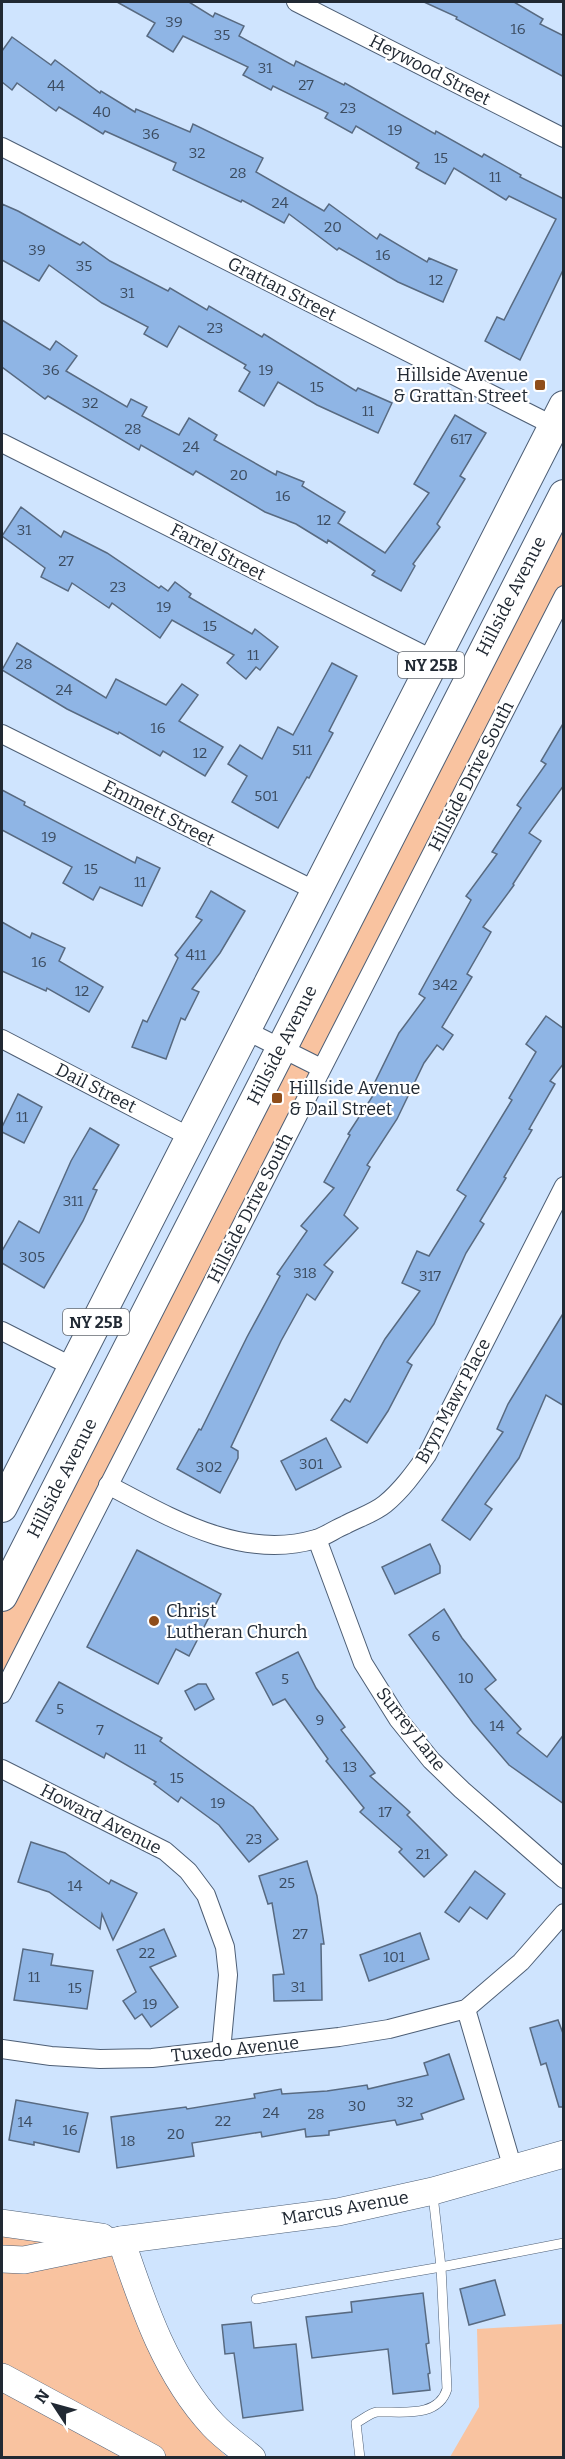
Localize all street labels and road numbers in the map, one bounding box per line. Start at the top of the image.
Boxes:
street label: Heywood Street [366,30,495,110]
street label: Grattan Street [224,252,340,326]
street label: Farrel Street [167,519,270,586]
street label: Hillside Avenue [471,532,551,660]
road number: NY 25B [398,652,464,678]
street label: Hillside Drive South [424,697,518,855]
street label: Emmett Street [99,775,219,851]
street label: Hillside Avenue [242,981,322,1109]
street label: Dail Street [52,1058,140,1118]
street label: Hillside Drive South [203,1129,297,1287]
road number: NY 25B [63,1309,129,1335]
street label: Bryn Mawr Place [411,1335,495,1467]
street label: Hillside Avenue [22,1414,102,1542]
street label: Surrey Lane [371,1683,451,1775]
street label: Howard Avenue [37,1779,165,1859]
street label: Tuxedo Avenue [170,2031,300,2067]
street label: Marcus Avenue [280,2186,410,2230]

